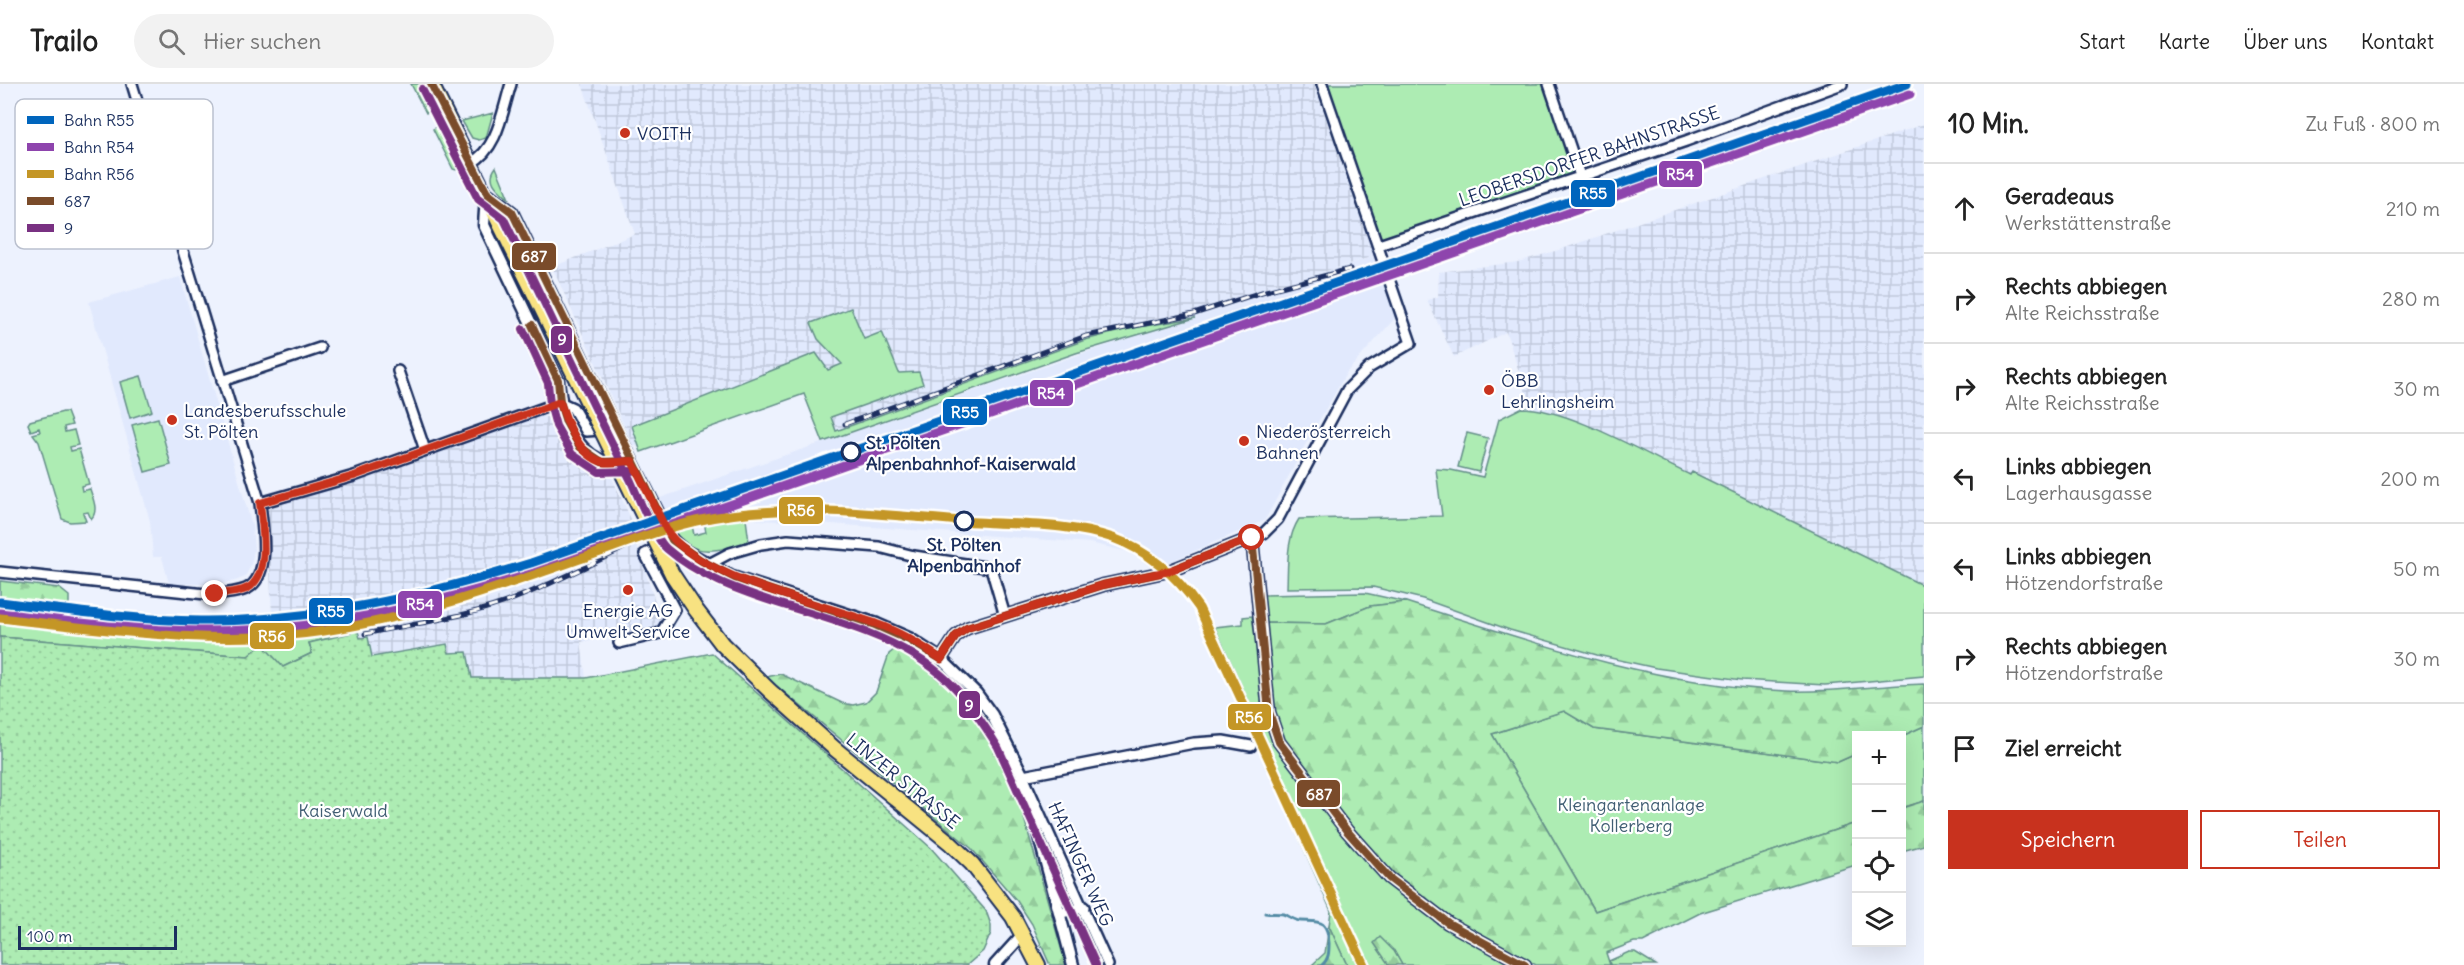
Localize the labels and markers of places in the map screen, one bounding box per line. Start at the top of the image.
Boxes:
place label: VOITH [637,122,692,145]
marker: VOITH [618,126,632,140]
place label: ÖBB Lehrlingsheim [1501,369,1615,413]
marker: ÖBB Lehrlingsheim [1482,383,1496,397]
place label: Landesberufsschule St. Pölten [184,399,346,443]
marker: Landesberufsschule St. Pölten [165,413,179,427]
place label: Niederösterreich Bahnen [1256,420,1391,464]
place label: St. Pölten Alpenbahnhof-Kaiserwald [866,431,1076,475]
marker: Niederösterreich Bahnen [1237,434,1251,448]
marker: St. Pölten Alpenbahnhof-Kaiserwald [841,442,861,462]
marker: St. Pölten Alpenbahnhof [954,511,974,531]
place label: St. Pölten Alpenbahnhof [907,533,1022,577]
marker: Energie AG Umwelt Service [621,583,635,597]
place label: Energie AG Umwelt Service [566,599,690,643]

